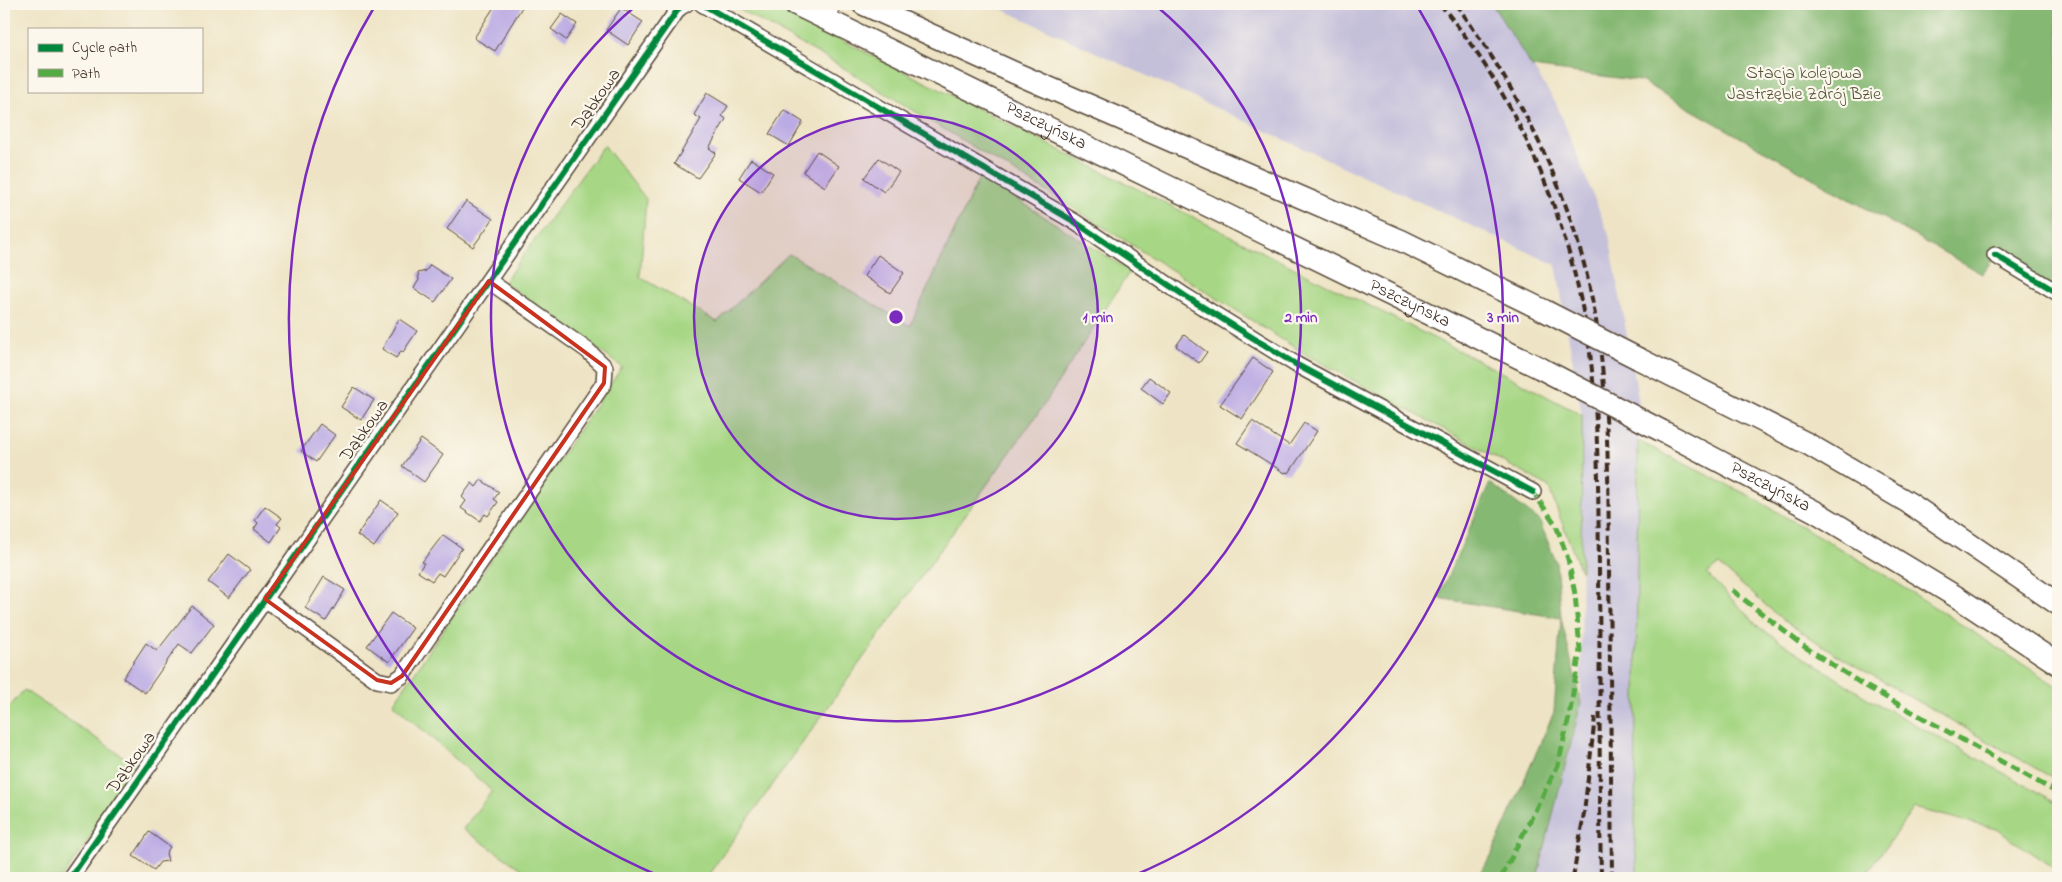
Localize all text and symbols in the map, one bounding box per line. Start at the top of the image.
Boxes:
legend [28,28,202,92]
text: Cycle path [72,37,137,60]
park label: Stacja kolejowa Jastrzębie Zdrój Bzie [1727,61,1882,108]
text: Path [72,63,100,85]
street label: Dąbkowa [566,64,628,137]
street label: Pszczyńska [1001,96,1091,157]
street label: Pszczyńska [1365,273,1454,335]
text: 1 min [1083,307,1114,329]
text: 2 min [1284,307,1318,329]
text: 3 min [1486,307,1519,329]
centre of rings [887,308,905,326]
street label: Dąbkowa [334,395,396,468]
street label: Pszczyńska [1725,456,1815,520]
street label: Dąbkowa [101,727,163,800]

